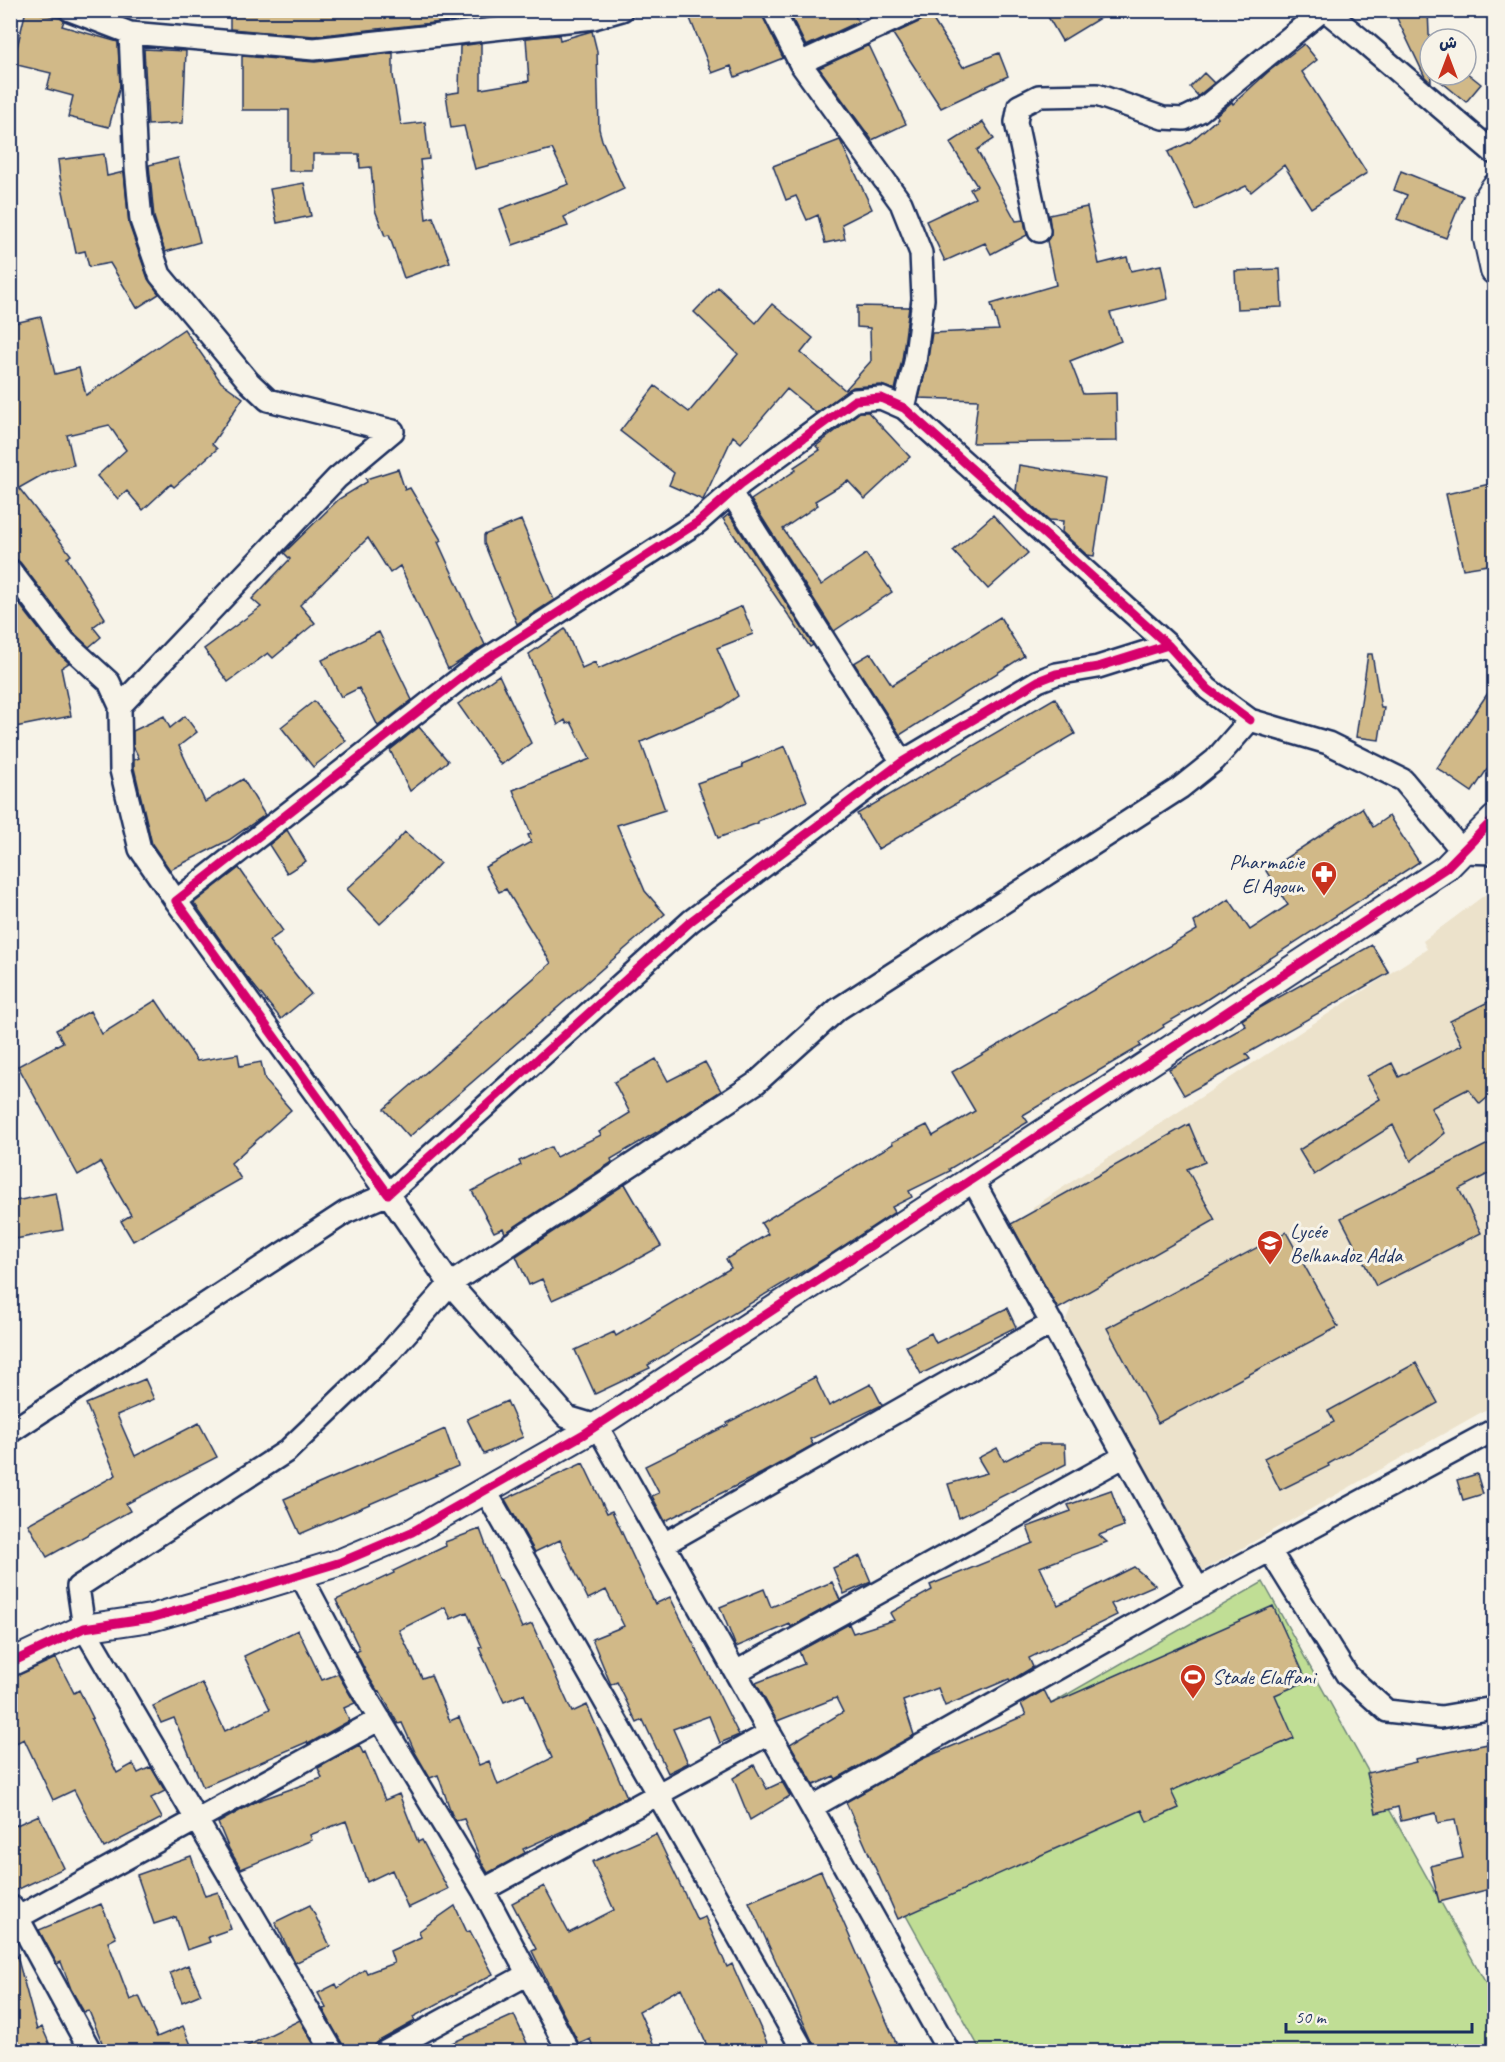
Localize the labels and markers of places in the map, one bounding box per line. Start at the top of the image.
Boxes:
place label: Pharmacie El Agoun [1229,849,1306,899]
pharmacy icon: Pharmacie El Agoun [1309,859,1339,897]
place label: Lycée Belhandoz Adda [1290,1218,1404,1268]
school or university icon: Lycée Belhandoz Adda [1255,1228,1285,1266]
sports icon: Stade Elaffani [1178,1662,1208,1700]
place label: Stade Elaffani [1212,1664,1318,1690]

